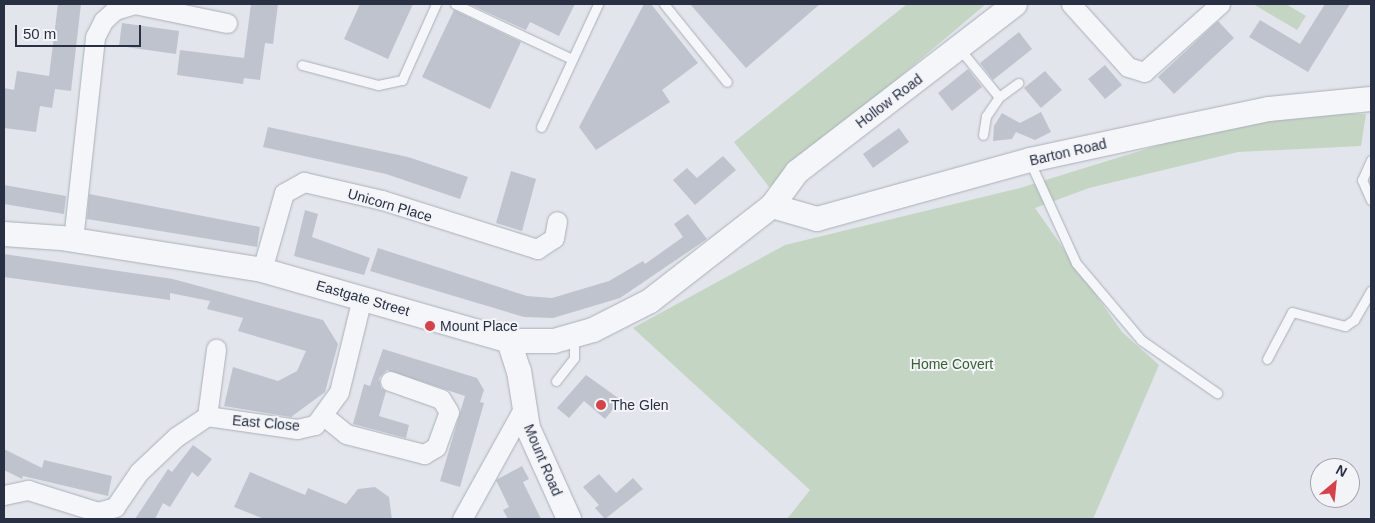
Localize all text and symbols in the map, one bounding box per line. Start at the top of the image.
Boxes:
scale bar [18,15,144,47]
text: 50 m [23,25,56,42]
street label: Hollow Road [852,70,926,132]
street label: Barton Road [1028,135,1108,169]
street label: Unicorn Place [346,185,434,225]
street label: Eastgate Street [314,277,412,319]
place label: Mount Place [440,318,518,334]
marker: Mount Place [424,320,436,332]
park label: Home Covert [911,356,993,372]
place label: The Glen [611,397,669,413]
marker: The Glen [595,399,607,411]
street label: East Close [232,412,300,434]
street label: Mount Road [520,422,566,498]
north arrow [1310,458,1360,508]
text: N [1333,461,1350,480]

